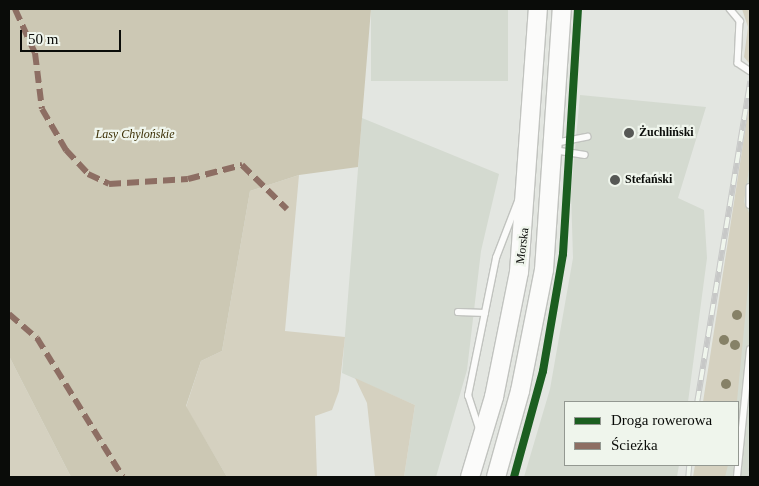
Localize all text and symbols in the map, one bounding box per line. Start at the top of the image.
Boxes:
scale bar [22,20,124,52]
text: 50 m [28,31,58,47]
place label: Żuchliński [639,126,694,140]
marker: Żuchliński [623,127,635,139]
park label: Lasy Chylońskie [96,128,174,142]
place label: Stefański [625,173,672,187]
marker: Stefański [609,174,621,186]
street label: Morska [514,227,532,265]
legend [564,401,739,466]
text: Droga rowerowa [611,412,712,428]
text: Ścieżka [611,437,658,453]

